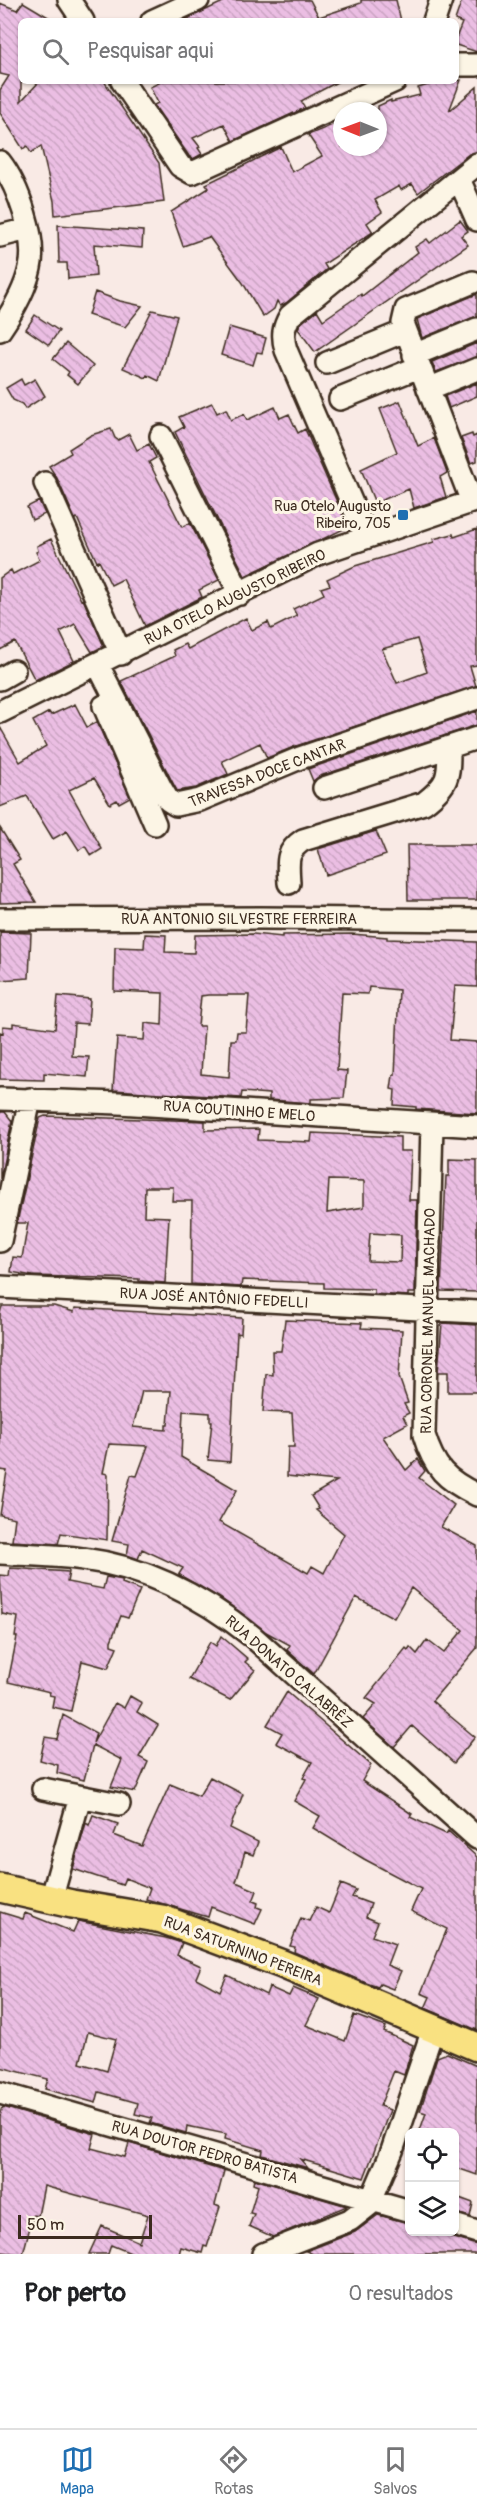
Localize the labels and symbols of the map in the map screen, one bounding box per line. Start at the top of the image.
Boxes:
north arrow [333,102,387,156]
place label: Rua Otelo Augusto Ribeiro, 705 [274,497,391,533]
marker: Rua Otelo Augusto Ribeiro, 705 [396,508,410,522]
street label: RUA OTELO AUGUSTO RIBEIRO [141,545,329,650]
street label: TRAVESSA DOCE CANTAR [186,735,349,812]
street label: RUA ANTONIO SILVESTRE FERREIRA [121,910,357,929]
street label: RUA COUTINHO E MELO [162,1097,316,1126]
street label: RUA CORONEL MANUEL MACHADO [417,1208,440,1434]
street label: RUA JOSÉ ANTÔNIO FEDELLI [119,1284,309,1313]
street label: RUA DONATO CALABRÊZ [221,1612,356,1733]
street label: RUA SATURNINO PEREIRA [161,1912,325,1991]
street label: RUA DOUTOR PEDRO BATISTA [109,2117,301,2188]
scale bar [18,2212,152,2240]

